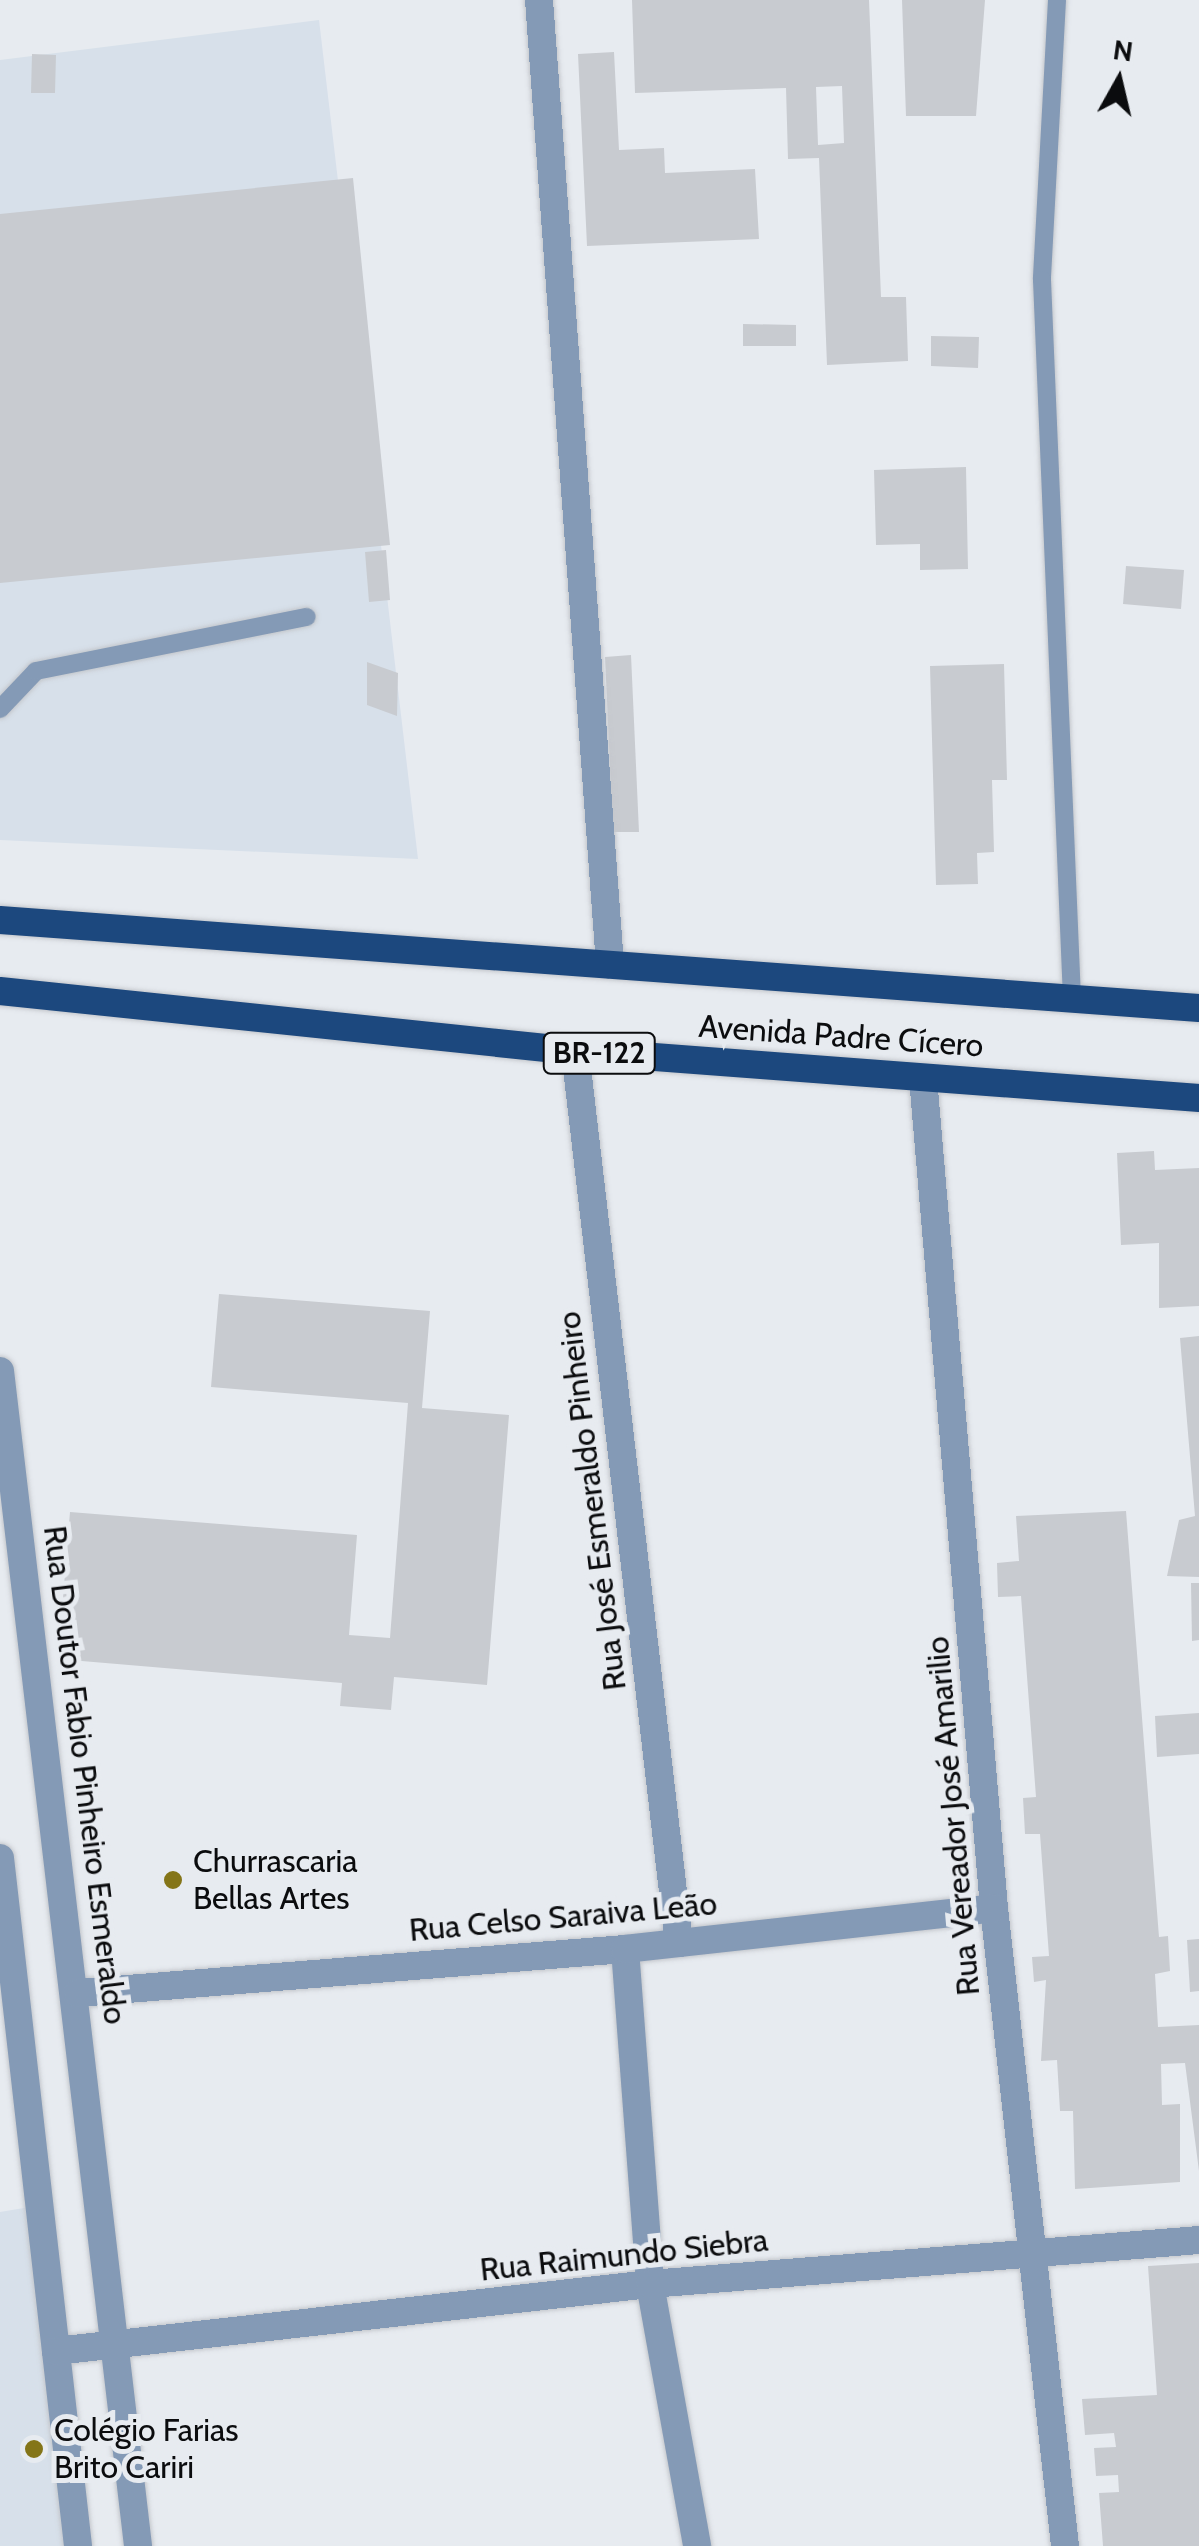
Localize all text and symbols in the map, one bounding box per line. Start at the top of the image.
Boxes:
north arrow [1069,30,1169,130]
text: N [1111,32,1135,69]
street label: Avenida Padre Cícero [697,1007,985,1065]
road number: BR-122 [542,1028,656,1078]
street label: Rua José Esmeraldo Pinheiro [550,1309,634,1693]
street label: Rua Doutor Fabio Pinheiro Esmeraldo [35,1524,135,2026]
street label: Rua Vereador José Amarilio [918,1635,988,1997]
place label: Churrascaria Bellas Artes [193,1843,358,1918]
marker: Churrascaria Bellas Artes [162,1869,184,1891]
street label: Rua Celso Saraiva Leão [408,1884,718,1950]
street label: Rua Raimundo Siebra [478,2221,770,2289]
place label: Colégio Farias Brito Cariri [54,2412,239,2487]
marker: Colégio Farias Brito Cariri [23,2438,45,2460]

